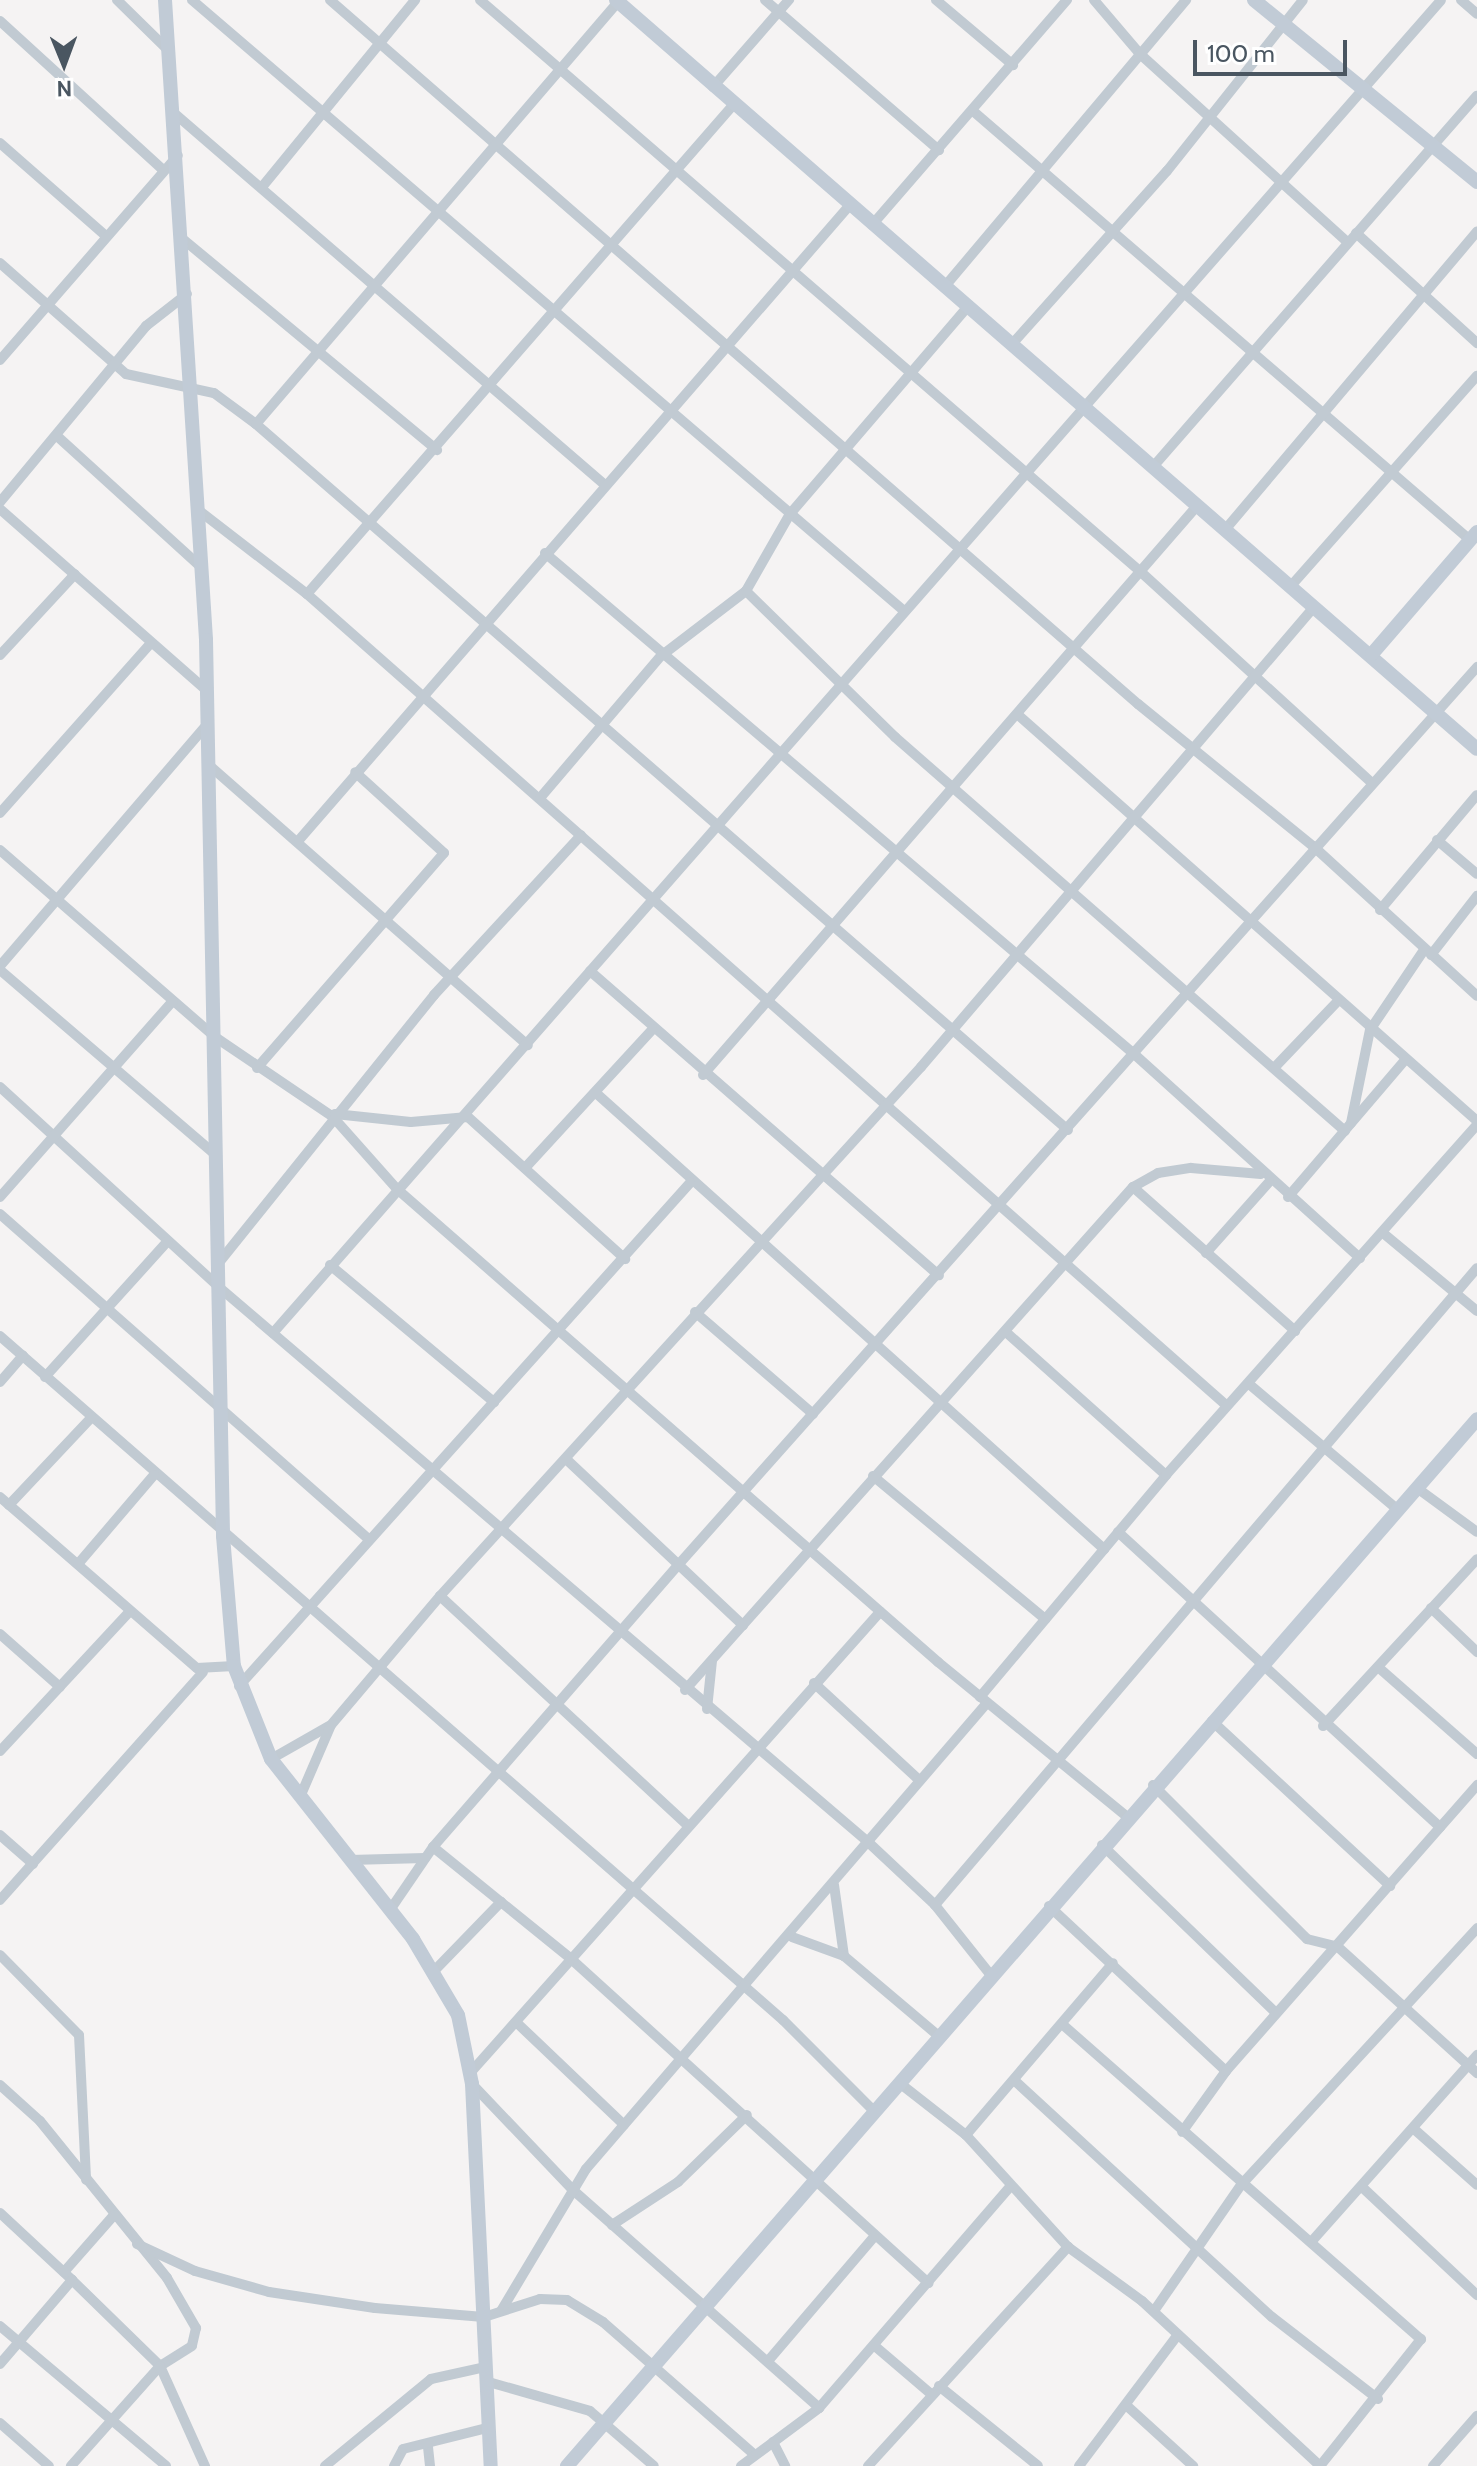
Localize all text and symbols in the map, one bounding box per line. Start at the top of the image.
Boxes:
north arrow [24,24,104,104]
scale bar [1197,24,1351,74]
text: 100 m [1207,39,1275,68]
text: N [56,75,72,102]

